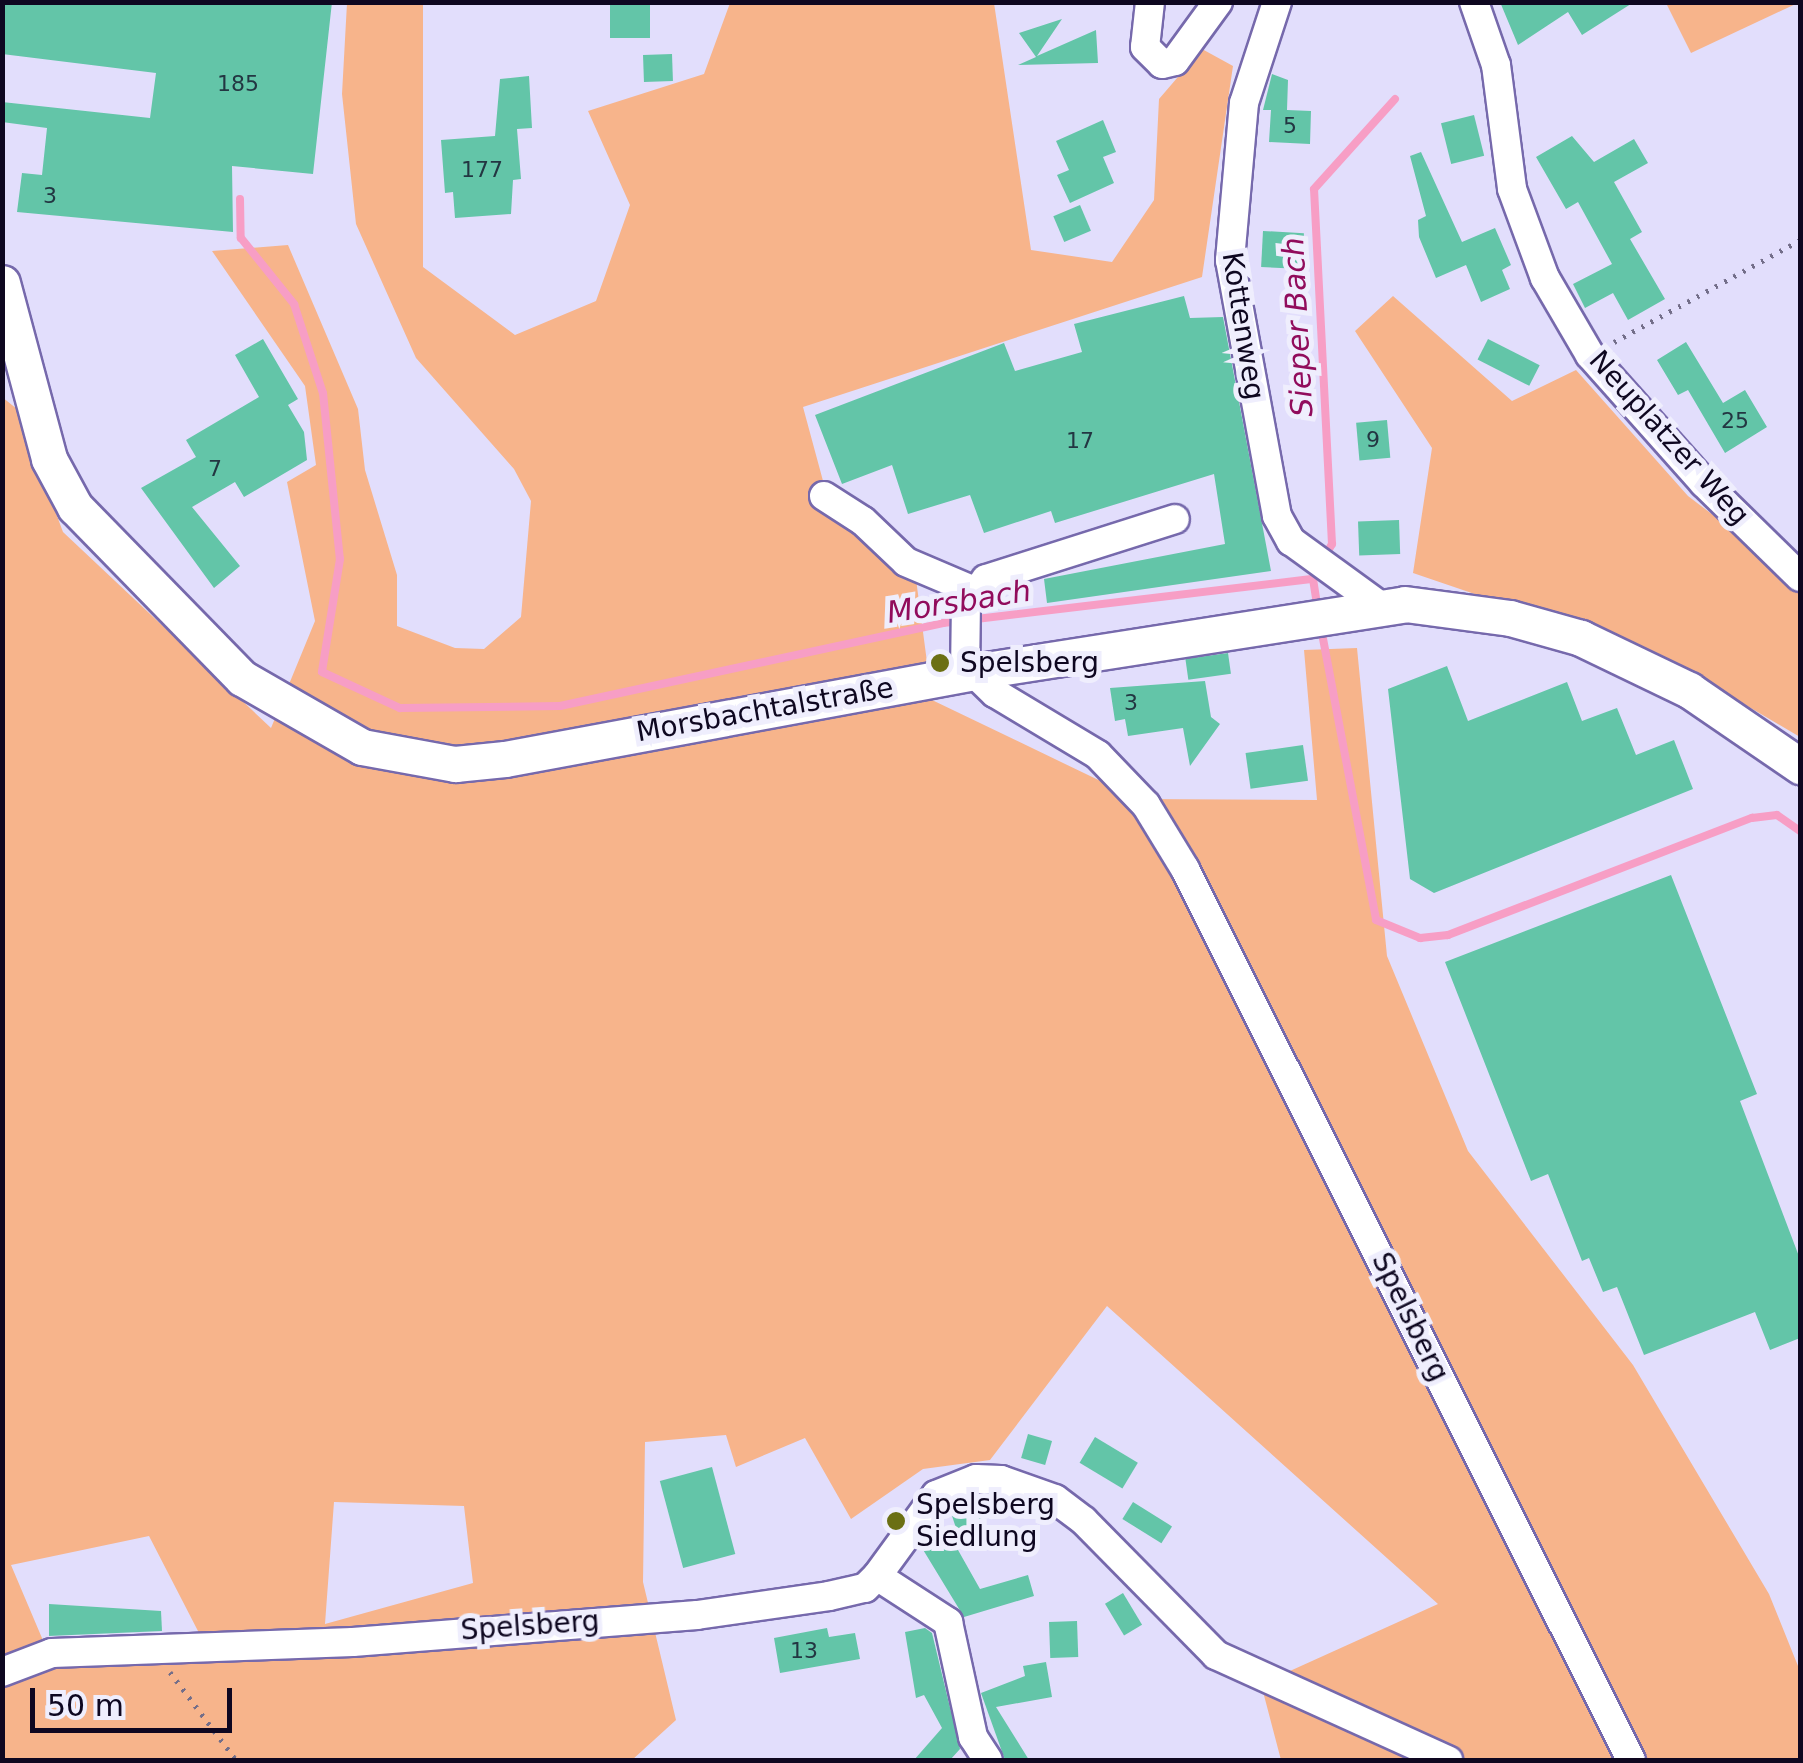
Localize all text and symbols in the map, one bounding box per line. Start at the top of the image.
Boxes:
house number: 185 [217,71,259,97]
house number: 5 [1283,113,1297,139]
house number: 177 [461,157,503,183]
house number: 3 [43,183,57,209]
water label: Sieper Bach [1275,236,1321,418]
street label: Kottenweg [1215,250,1271,402]
street label: Neuplatzer Weg [1582,344,1756,532]
house number: 25 [1721,408,1749,434]
house number: 9 [1366,427,1380,453]
house number: 17 [1066,428,1094,454]
house number: 7 [208,456,222,482]
water label: Morsbach [885,573,1033,631]
place label: Spelsberg [960,646,1099,680]
marker: Spelsberg [929,652,951,674]
street label: Morsbachtalstraße [634,671,896,749]
house number: 3 [1124,690,1138,716]
street label: Spelsberg [1364,1247,1456,1387]
place label: Spelsberg Siedlung [916,1488,1055,1554]
marker: Spelsberg Siedlung [885,1510,907,1532]
street label: Spelsberg [460,1604,600,1648]
house number: 13 [790,1638,818,1664]
scale bar [35,1668,238,1730]
text: 50 m [47,1688,124,1723]

